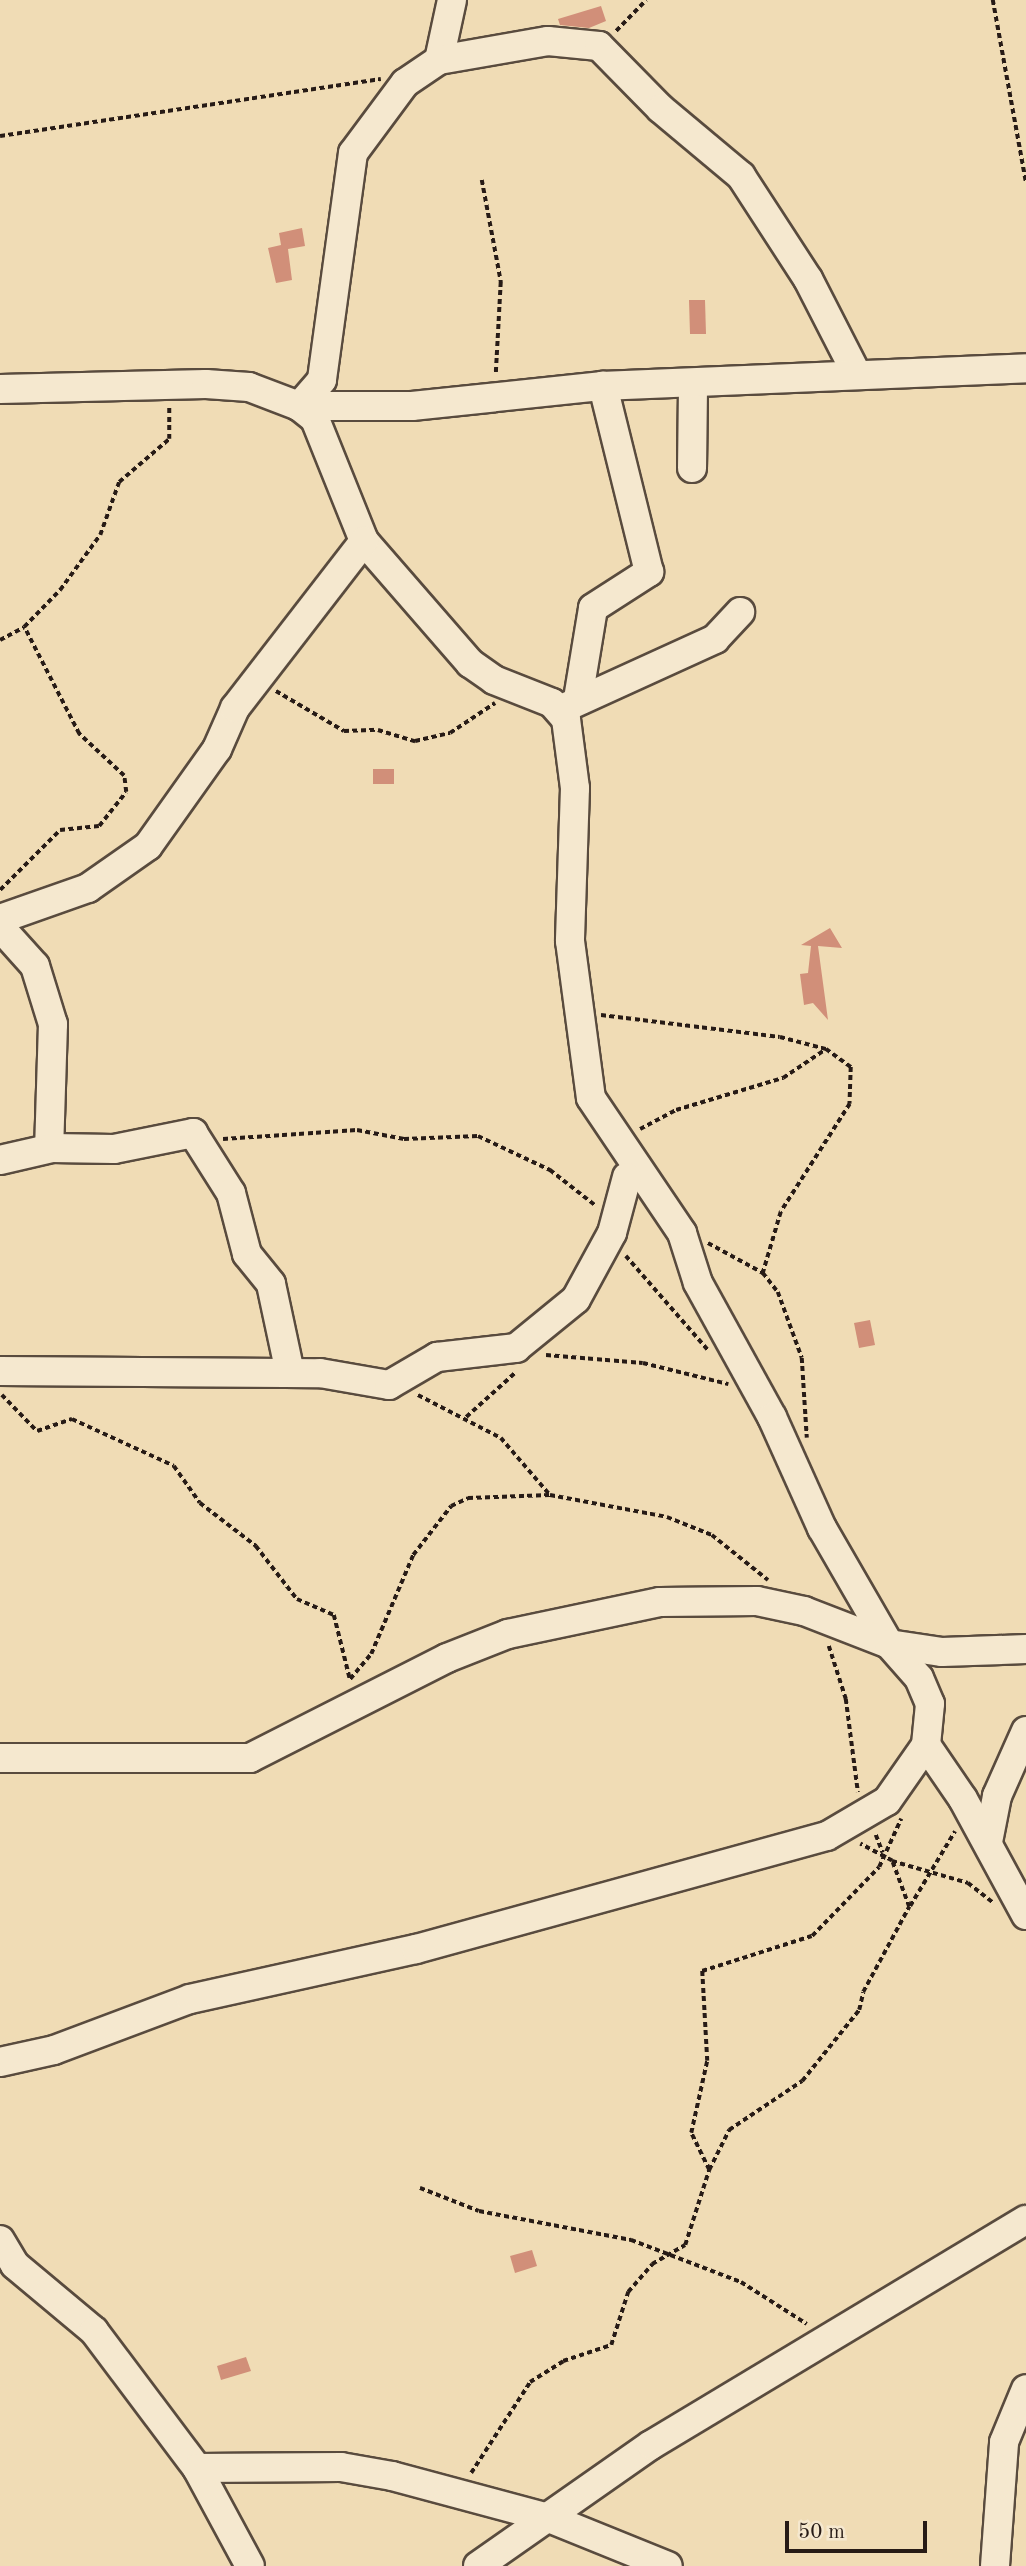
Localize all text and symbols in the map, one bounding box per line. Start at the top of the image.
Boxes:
scale bar [788,2506,930,2550]
text: 50 m [798,2522,845,2543]

